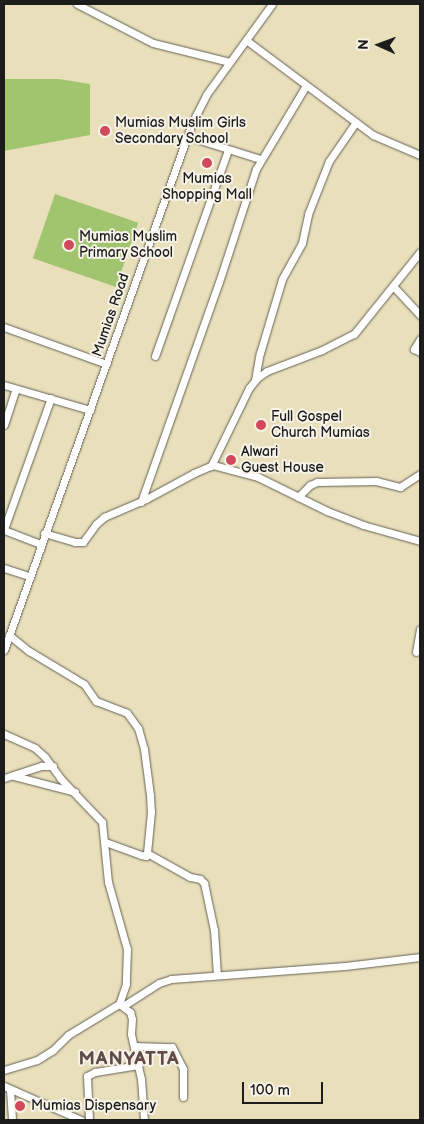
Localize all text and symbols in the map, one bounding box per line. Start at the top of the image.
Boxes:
north arrow [354,20,404,70]
text: N [355,39,372,50]
place label: Mumias Muslim Girls Secondary School [115,115,246,148]
marker: Mumias Muslim Girls Secondary School [99,125,111,137]
marker: Mumias Shopping Mall [201,157,213,169]
place label: Mumias Shopping Mall [162,171,252,203]
place label: Mumias Muslim Primary School [79,229,177,262]
marker: Mumias Muslim Primary School [63,239,75,251]
street label: Mumias Road [89,271,133,359]
place label: Full Gospel Church Mumias [271,409,370,442]
marker: Full Gospel Church Mumias [255,419,267,431]
place label: Alwari Guest House [241,444,324,477]
marker: Alwari Guest House [225,454,237,466]
district label: MANYATTA [77,1049,181,1071]
scale bar [244,1072,325,1104]
text: 100 m [250,1081,290,1100]
place label: Mumias Dispensary [31,1098,156,1114]
marker: Mumias Dispensary [13,1099,27,1113]

